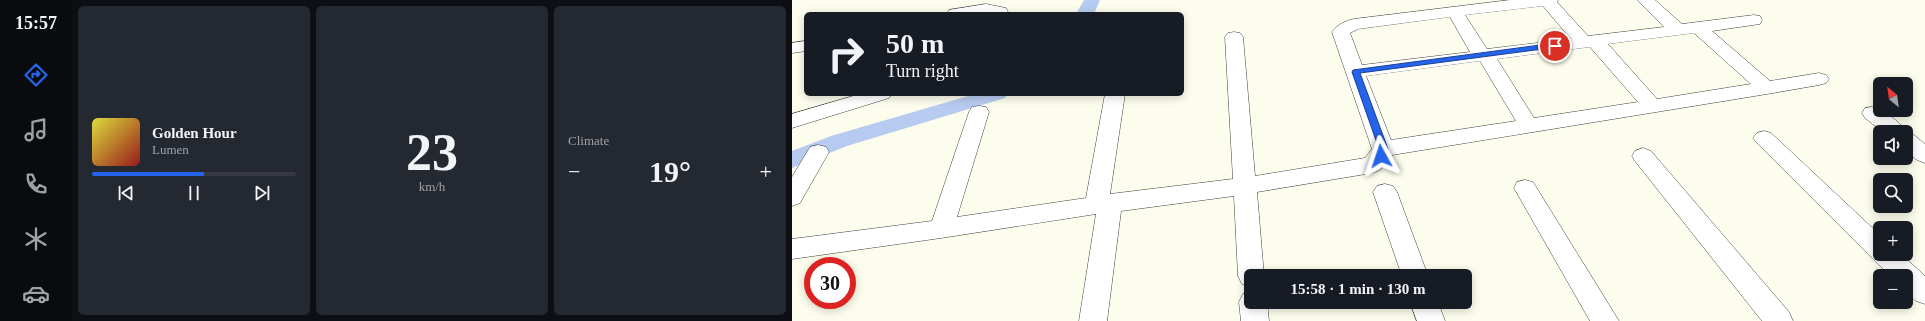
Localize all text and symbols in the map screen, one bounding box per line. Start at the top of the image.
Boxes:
text: 15:57 [15,13,57,33]
icon: right [820,28,872,80]
text: 50 m [886,28,944,59]
pin [1538,29,1572,63]
icon: arrive [1544,35,1566,57]
icon: directions [22,61,50,89]
text: Turn right [886,61,959,81]
north arrow [1873,77,1913,117]
map controls [1873,77,1913,309]
icon: music [22,116,50,144]
text: 23 [406,124,458,181]
text: Golden Hour [152,125,237,141]
button: sound [1873,125,1913,165]
text: Climate [568,133,609,148]
position arrow [1360,135,1402,177]
text: Lumen [152,142,189,157]
text: 19° [649,155,691,188]
text: − [568,159,580,184]
text: + [760,159,772,184]
icon: phone [22,170,50,198]
button: search [1873,173,1913,213]
text: km/h [419,179,445,194]
icon: previous [115,182,137,204]
icon: pause [183,182,205,204]
icon: next [251,182,273,204]
button: + [1873,221,1913,261]
icon: climate [22,225,50,253]
speed limit sign: 30 [804,257,856,309]
button: − [1873,269,1913,309]
icon: car [22,280,50,308]
text: 15:58 · 1 min · 130 m [1291,281,1426,297]

